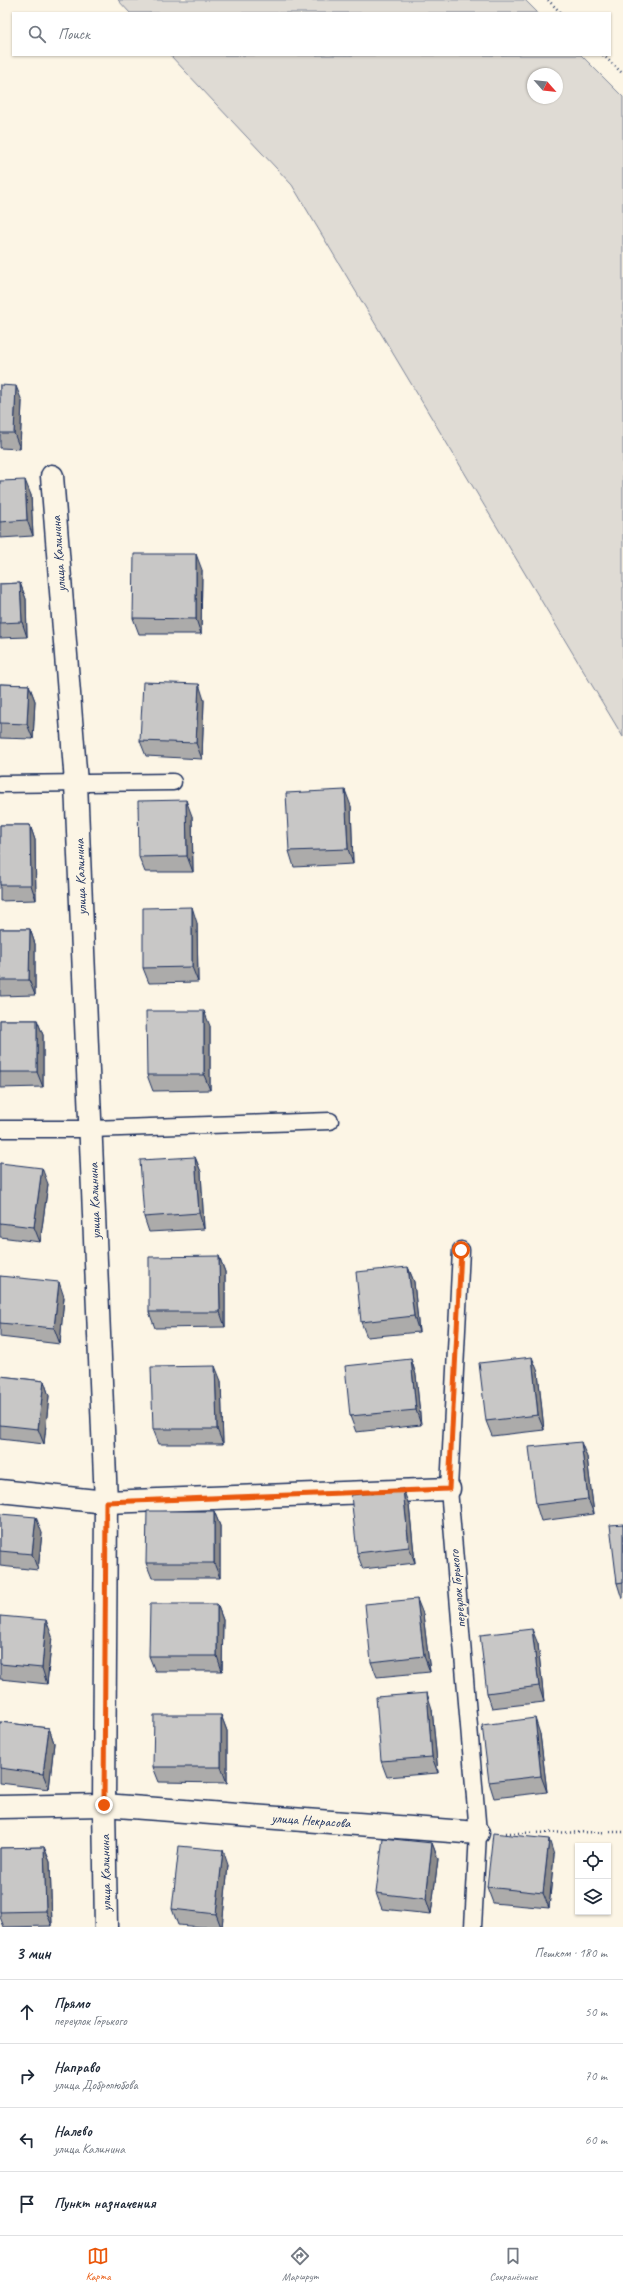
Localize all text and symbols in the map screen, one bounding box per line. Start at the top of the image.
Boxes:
search box [12,12,611,56]
icon: search [26,23,48,45]
text: Поиск [58,25,90,44]
north arrow [527,68,563,104]
street label: улица Калинина [47,514,70,594]
street label: улица Калинина [71,838,90,916]
street label: улица Калинина [85,1162,104,1240]
route start [452,1241,470,1259]
street label: переулок Горького [446,1548,469,1629]
route end [95,1796,113,1814]
street label: улица Некрасова [270,1809,352,1832]
street label: улица Калинина [96,1834,115,1912]
map controls [575,1843,611,1915]
button: locate [575,1843,611,1879]
button: layers [575,1879,611,1915]
text: 3 мин [16,1943,51,1964]
text: Пешком · 180 m [534,1945,607,1961]
text: Прямо [54,1994,90,2013]
icon: ahead [16,2001,38,2023]
text: 50 m [585,2004,607,2020]
text: переулок Горького [54,2013,127,2029]
text: Направо [54,2058,100,2077]
icon: right [16,2065,38,2087]
text: 70 m [585,2068,607,2084]
text: улица Добролюбова [54,2077,138,2093]
text: Налево [54,2122,92,2141]
icon: left [16,2129,38,2151]
text: 60 m [585,2132,607,2148]
text: улица Калинина [54,2141,125,2157]
icon: arrive [16,2193,38,2215]
text: Пункт назначения [54,2194,156,2213]
tab: Карта [86,2245,111,2283]
tab: Маршрут [282,2245,318,2283]
tab: Сохранённые [490,2245,537,2283]

